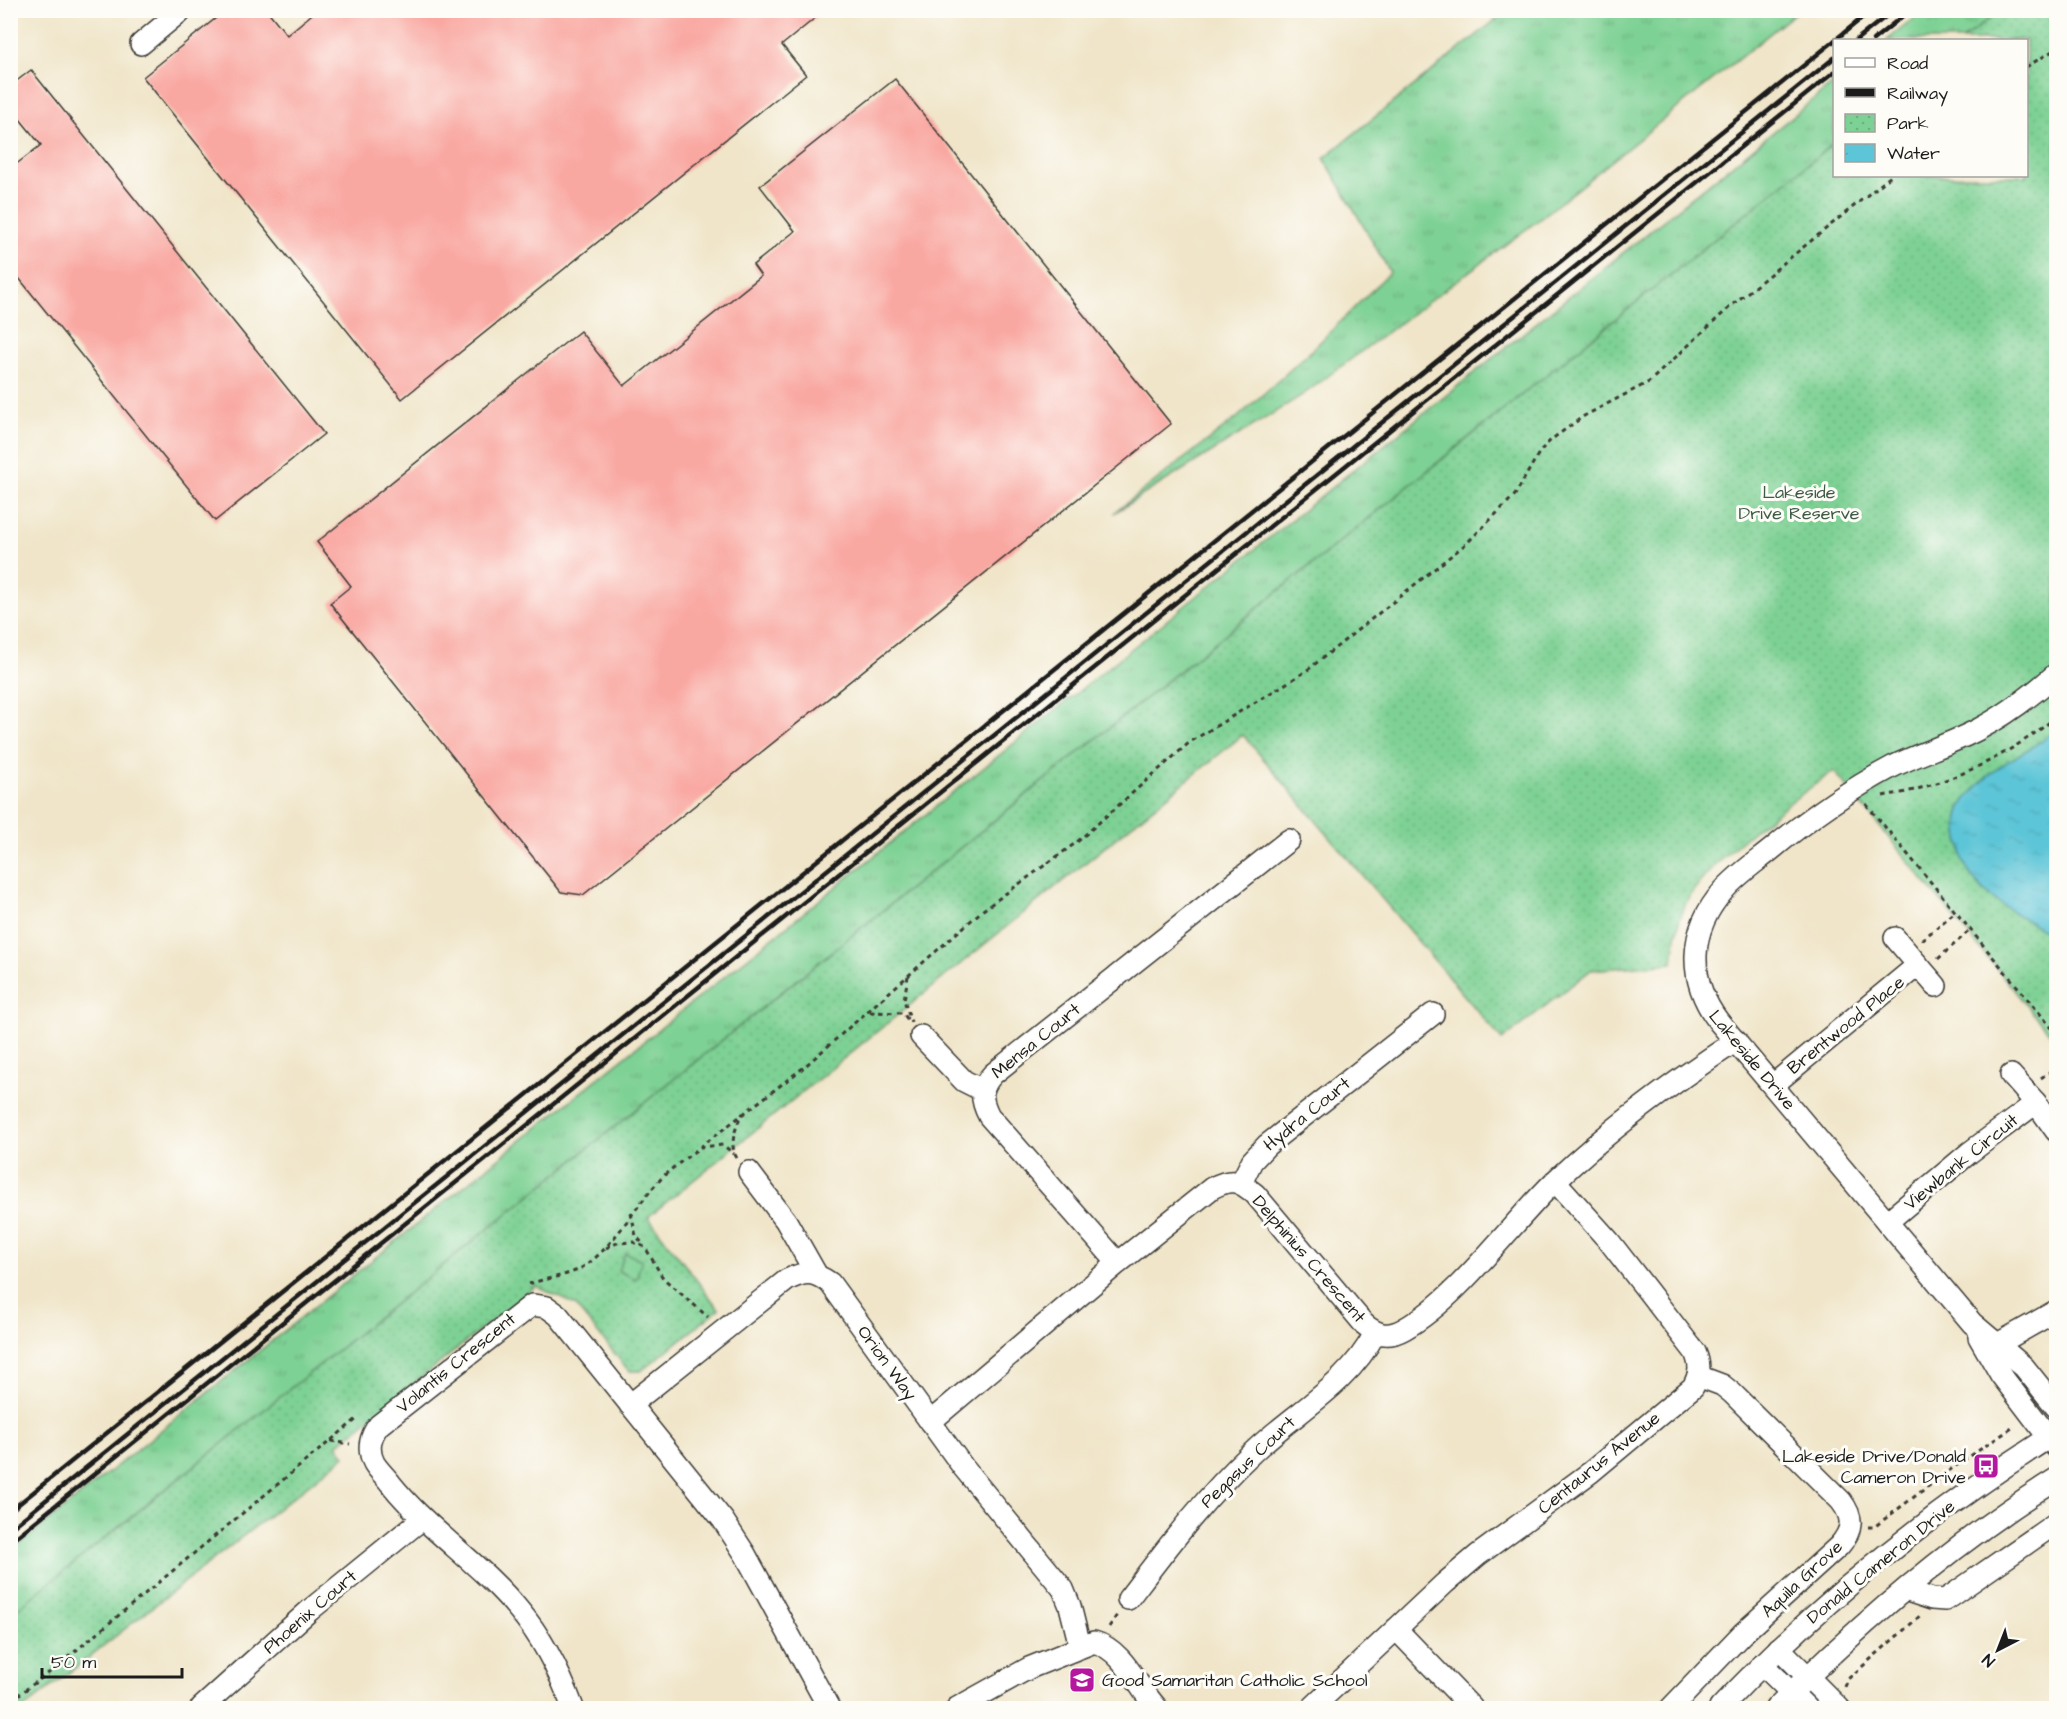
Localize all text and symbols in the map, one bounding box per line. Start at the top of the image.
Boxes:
legend [1833,39,2028,177]
text: Road [1887,51,1928,76]
text: Railway [1887,81,1948,107]
text: Park [1887,111,1929,136]
text: Water [1887,141,1940,166]
park label: Lakeside Drive Reserve [1739,480,1860,526]
street label: Brentwood Place [1782,970,1910,1080]
street label: Mensa Court [986,997,1086,1085]
street label: Lakeside Drive [1703,1005,1802,1116]
street label: Hydra Court [1258,1071,1357,1158]
street label: Viewbank Circuit [1898,1108,2024,1216]
street label: Delphinius Crescent [1246,1190,1372,1329]
street label: Volantis Crescent [391,1306,522,1419]
street label: Orion Way [851,1320,923,1406]
street label: Centaurus Avenue [1533,1406,1666,1520]
street label: Pegasus Court [1195,1410,1302,1515]
place label: Lakeside Drive/Donald Cameron Drive [1782,1444,1966,1490]
bus stop icon: Lakeside Drive/Donald Cameron Drive [1971,1451,2001,1481]
street label: Donald Cameron Drive [1801,1494,1961,1630]
street label: Aquila Grove [1756,1534,1849,1623]
street label: Phoenix Court [258,1564,363,1660]
north arrow [1968,1620,2028,1680]
scale bar [42,1641,182,1679]
text: N [1978,1649,2000,1672]
text: 50 m [51,1650,96,1675]
school or university icon: Good Samaritan Catholic School [1067,1665,1097,1695]
place label: Good Samaritan Catholic School [1102,1668,1368,1693]

